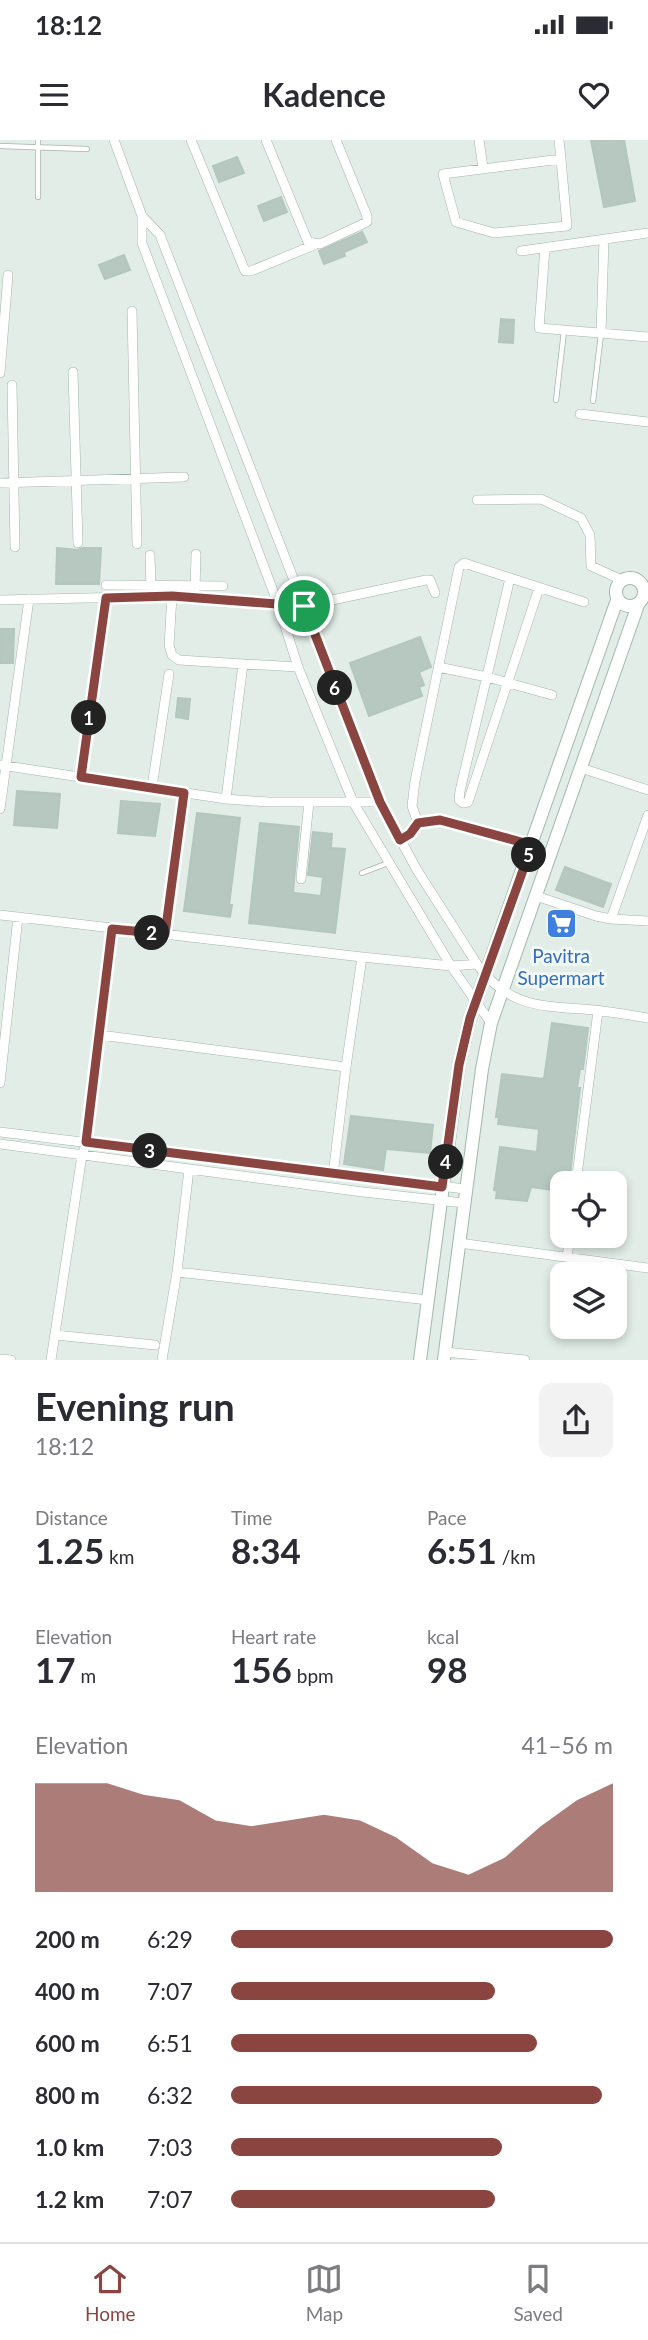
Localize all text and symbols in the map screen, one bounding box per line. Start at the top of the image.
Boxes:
text: 18:12 [35,9,102,41]
text: Kadence [262,75,386,114]
icon: menu [35,76,73,114]
icon: heart [575,76,613,114]
pin [274,576,334,636]
icon: arrive [285,587,323,625]
pin: 6 [318,670,352,706]
text: 6 [329,676,340,699]
pin: 1 [72,700,106,736]
text: 1 [83,706,94,729]
pin: 5 [512,838,546,872]
text: 5 [523,843,534,866]
supermarket icon: Pavitra Supermart [544,907,578,941]
pin: 2 [134,916,170,950]
text: 2 [146,921,157,944]
place label: Pavitra Supermart [517,944,605,989]
pin: 3 [132,1133,168,1168]
text: 3 [144,1139,155,1162]
pin: 4 [428,1144,464,1180]
text: 4 [440,1150,451,1173]
map controls [550,1171,627,1339]
button: locate [550,1171,627,1248]
button: layers [550,1262,627,1339]
text: Evening run [35,1383,235,1429]
button: share [539,1383,613,1457]
text: 18:12 [35,1432,94,1460]
text: Distance [35,1506,108,1529]
text: Time [231,1506,272,1529]
text: Pace [427,1506,466,1529]
text: 1.25 [35,1529,104,1571]
text: 8:34 [231,1529,301,1571]
text: 6:51 [427,1529,497,1571]
text: km [104,1545,134,1568]
text: /km [497,1545,536,1568]
text: Elevation [35,1625,112,1648]
text: Heart rate [231,1625,316,1648]
text: kcal [427,1625,459,1648]
text: 17 [35,1648,76,1690]
text: 156 [231,1648,292,1690]
text: 98 [427,1648,468,1690]
text: m [76,1664,96,1687]
text: bpm [292,1664,334,1687]
text: Elevation [35,1731,128,1759]
text: 41–56 m [521,1731,613,1759]
text: 200 m [35,1925,100,1953]
text: 6:29 [147,1925,193,1953]
text: 400 m [35,1977,100,2005]
text: 7:07 [147,1977,193,2005]
text: 600 m [35,2029,100,2057]
text: 6:51 [147,2029,193,2057]
text: 800 m [35,2081,100,2109]
text: 6:32 [147,2081,193,2109]
text: 1.0 km [35,2133,104,2161]
text: 7:03 [147,2133,193,2161]
text: 1.2 km [35,2185,104,2213]
text: 7:07 [147,2185,193,2213]
tab: Home [85,2260,136,2325]
tab: Map [305,2260,343,2325]
tab: Saved [513,2260,563,2325]

